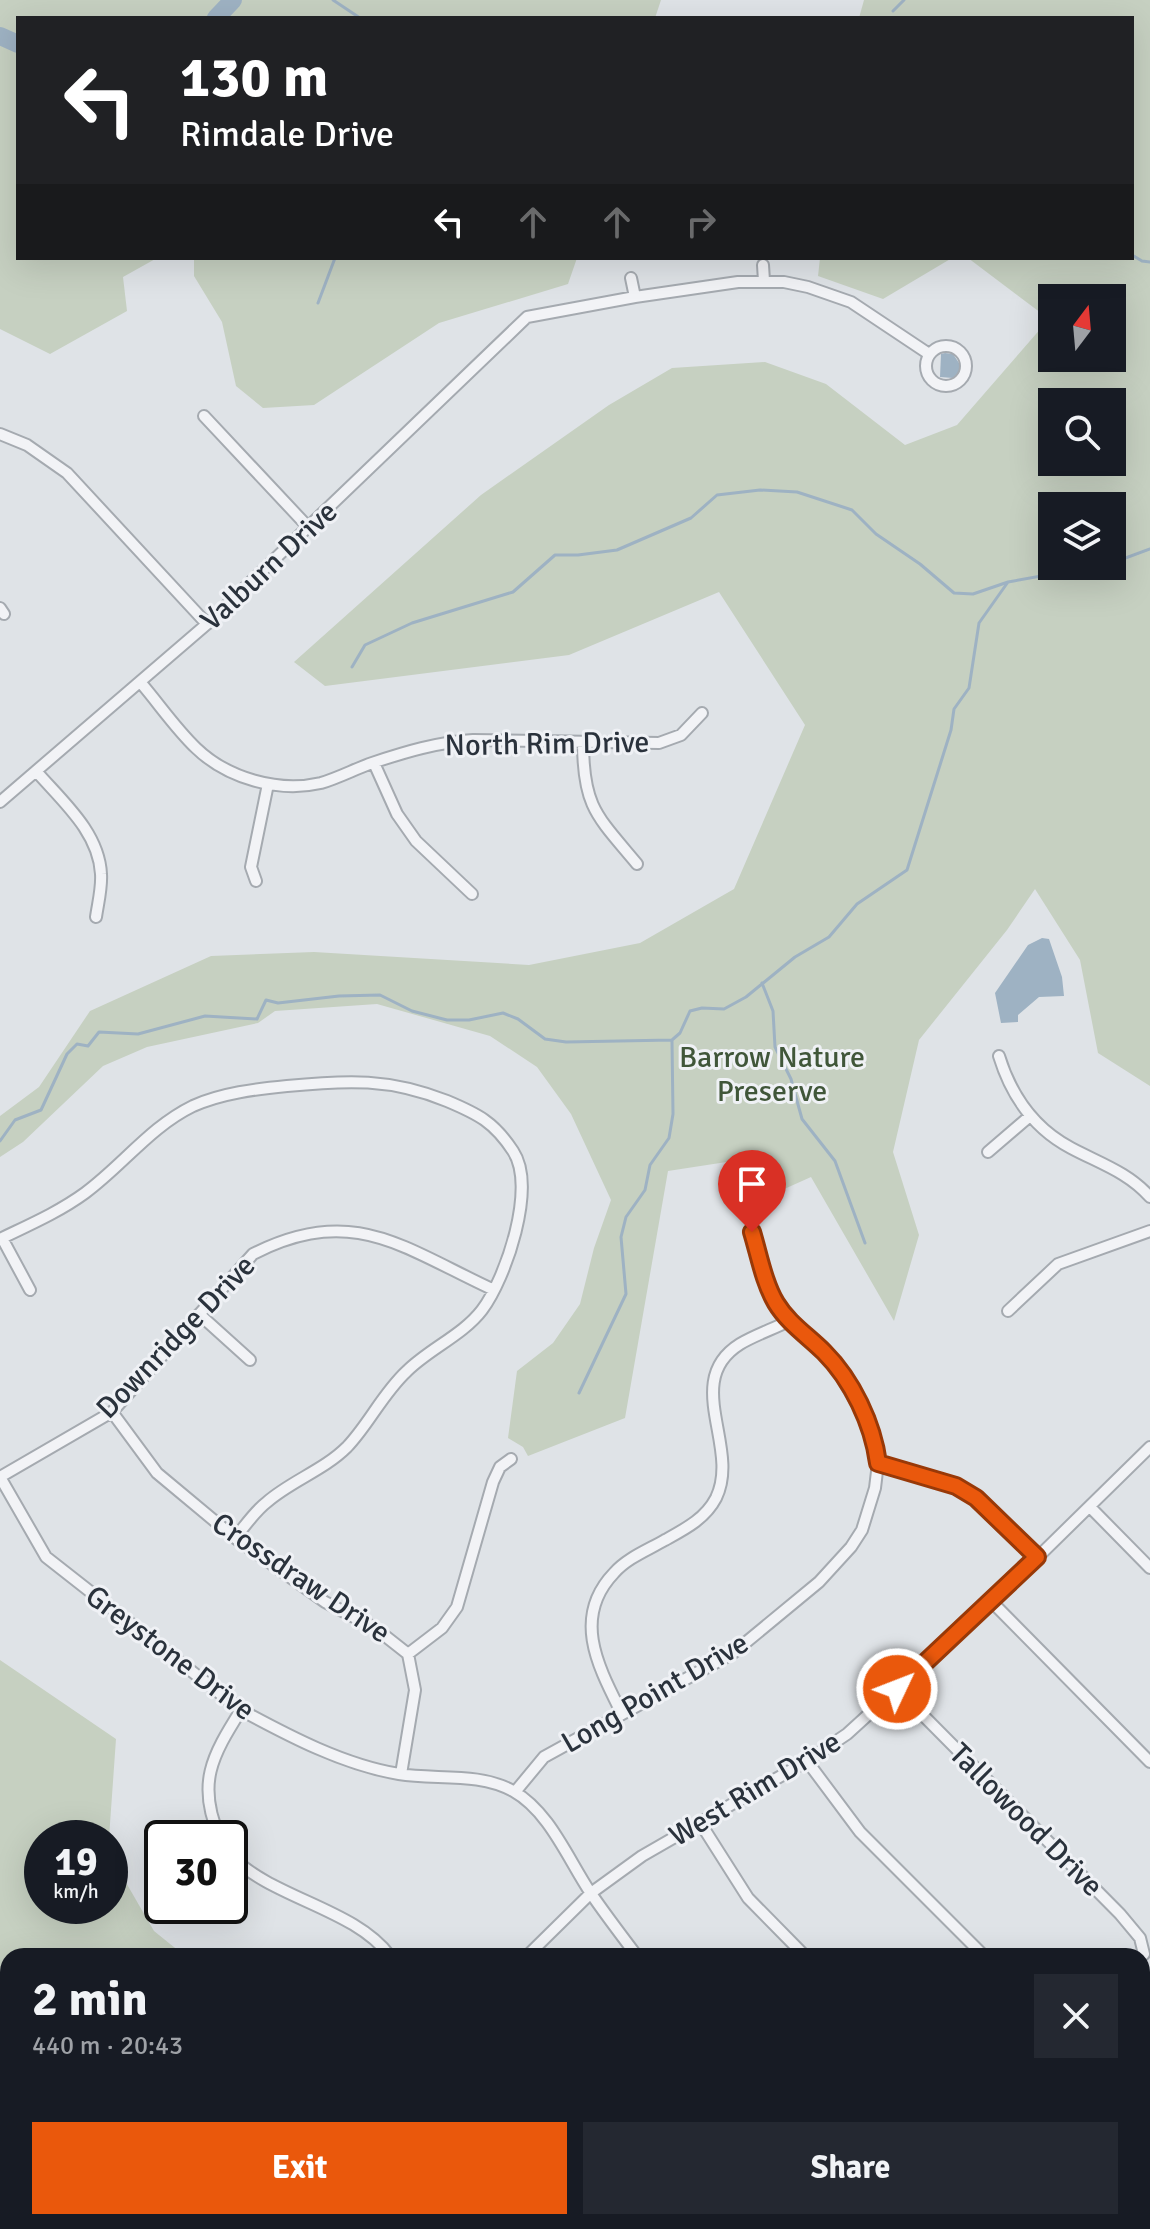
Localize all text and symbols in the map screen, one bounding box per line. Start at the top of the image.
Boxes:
text: 130 m [180,43,328,112]
icon: left [48,48,152,152]
text: Rimdale Drive [180,112,394,157]
icon: left [427,200,471,244]
icon: ahead [511,200,555,244]
icon: ahead [595,200,639,244]
icon: right [679,200,723,244]
north arrow [1038,284,1126,372]
map controls [1038,284,1126,580]
button: search [1038,388,1126,476]
button: layers [1038,492,1126,580]
street label: Valburn Drive [193,493,345,639]
street label: North Rim Drive [444,724,650,764]
park label: Barrow Nature Preserve [679,1039,865,1110]
pin [718,1150,786,1232]
icon: arrive [730,1162,774,1206]
street label: Downridge Drive [89,1248,263,1426]
street label: Crossdraw Drive [205,1505,397,1651]
street label: Greystone Drive [78,1577,262,1729]
street label: Long Point Drive [555,1625,755,1761]
position arrow [855,1647,939,1731]
street label: West Rim Drive [663,1723,847,1855]
street label: Tallowood Drive [941,1735,1111,1905]
speed limit sign: 30 [144,1820,248,1924]
text: 19 [54,1837,98,1887]
text: km/h [53,1879,99,1904]
text: 2 min [32,1970,148,2029]
button: close [1034,1974,1118,2058]
text: 440 m · 20:43 [32,2030,183,2062]
button: Exit [32,2122,567,2214]
button: Share [583,2122,1118,2214]

